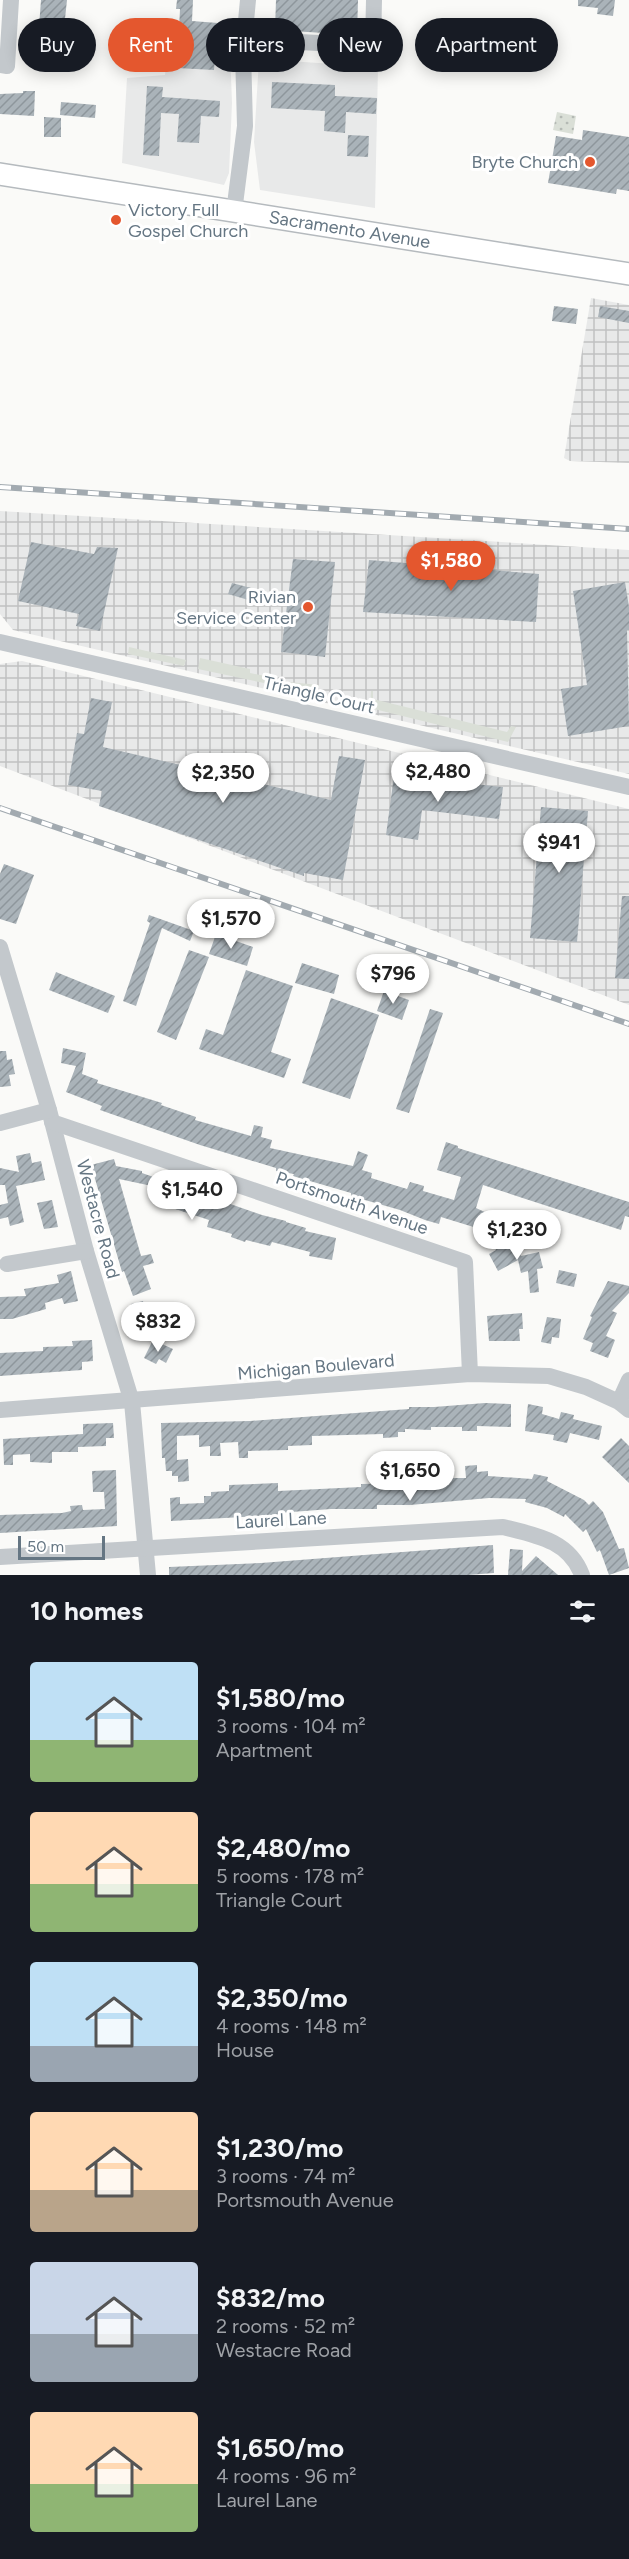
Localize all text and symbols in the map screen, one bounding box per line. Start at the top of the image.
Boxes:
chip: Buy [18,18,96,72]
chip: Rent [108,18,194,72]
chip: Filters [206,18,305,72]
chip: New [317,18,403,72]
chip: Apartment [415,18,558,72]
place label: Bryte Church [471,151,578,173]
marker: Bryte Church [583,155,597,169]
place label: Victory Full Gospel Church [128,199,248,242]
street label: Sacramento Avenue [267,206,432,253]
marker: Victory Full Gospel Church [109,213,123,227]
pin: $1,580 [402,541,500,592]
text: $1,580 [420,548,482,572]
place label: Rivian Service Center [176,586,296,629]
marker: Rivian Service Center [301,600,315,614]
street label: Triangle Court [261,671,377,719]
pin: $2,480 [389,752,487,803]
pin: $2,350 [174,753,272,804]
text: $2,480 [405,759,471,783]
text: $2,350 [191,760,255,784]
pin: $941 [523,823,595,874]
text: $941 [537,830,581,854]
pin: $1,570 [182,899,280,950]
text: $1,570 [201,906,261,930]
pin: $796 [357,954,429,1005]
text: $796 [370,961,416,985]
street label: Westacre Road [72,1157,124,1281]
street label: Portsmouth Avenue [273,1167,431,1239]
pin: $1,540 [143,1170,241,1221]
text: $1,540 [161,1177,223,1201]
pin: $1,230 [468,1210,566,1261]
text: $1,230 [487,1217,547,1241]
pin: $832 [122,1302,194,1353]
text: $832 [135,1309,181,1333]
street label: Michigan Boulevard [237,1349,395,1385]
pin: $1,650 [361,1451,459,1502]
text: $1,650 [380,1458,440,1482]
street label: Laurel Lane [235,1507,327,1533]
scale bar [18,1533,105,1560]
text: 50 m [27,1537,64,1556]
text: 10 homes [30,1595,143,1627]
icon: filters [566,1595,599,1628]
text: $1,580/mo [216,1682,345,1714]
icon: home [78,1686,150,1758]
text: 3 rooms · 104 m² [216,1714,366,1738]
text: Apartment [216,1738,313,1762]
text: $2,480/mo [216,1832,350,1864]
icon: home [78,1836,150,1908]
text: 5 rooms · 178 m² [216,1864,364,1888]
text: Triangle Court [216,1888,342,1912]
text: $2,350/mo [216,1982,348,2014]
icon: home [78,1986,150,2058]
text: 4 rooms · 148 m² [216,2014,367,2038]
text: House [216,2038,274,2062]
text: $1,230/mo [216,2132,343,2164]
icon: home [78,2136,150,2208]
text: 3 rooms · 74 m² [216,2164,355,2188]
text: Portsmouth Avenue [216,2188,394,2212]
text: $832/mo [216,2282,325,2314]
icon: home [78,2286,150,2358]
text: 2 rooms · 52 m² [216,2314,355,2338]
text: Westacre Road [216,2338,352,2362]
text: $1,650/mo [216,2432,344,2464]
icon: home [78,2436,150,2508]
text: 4 rooms · 96 m² [216,2464,356,2488]
text: Laurel Lane [216,2488,317,2512]

